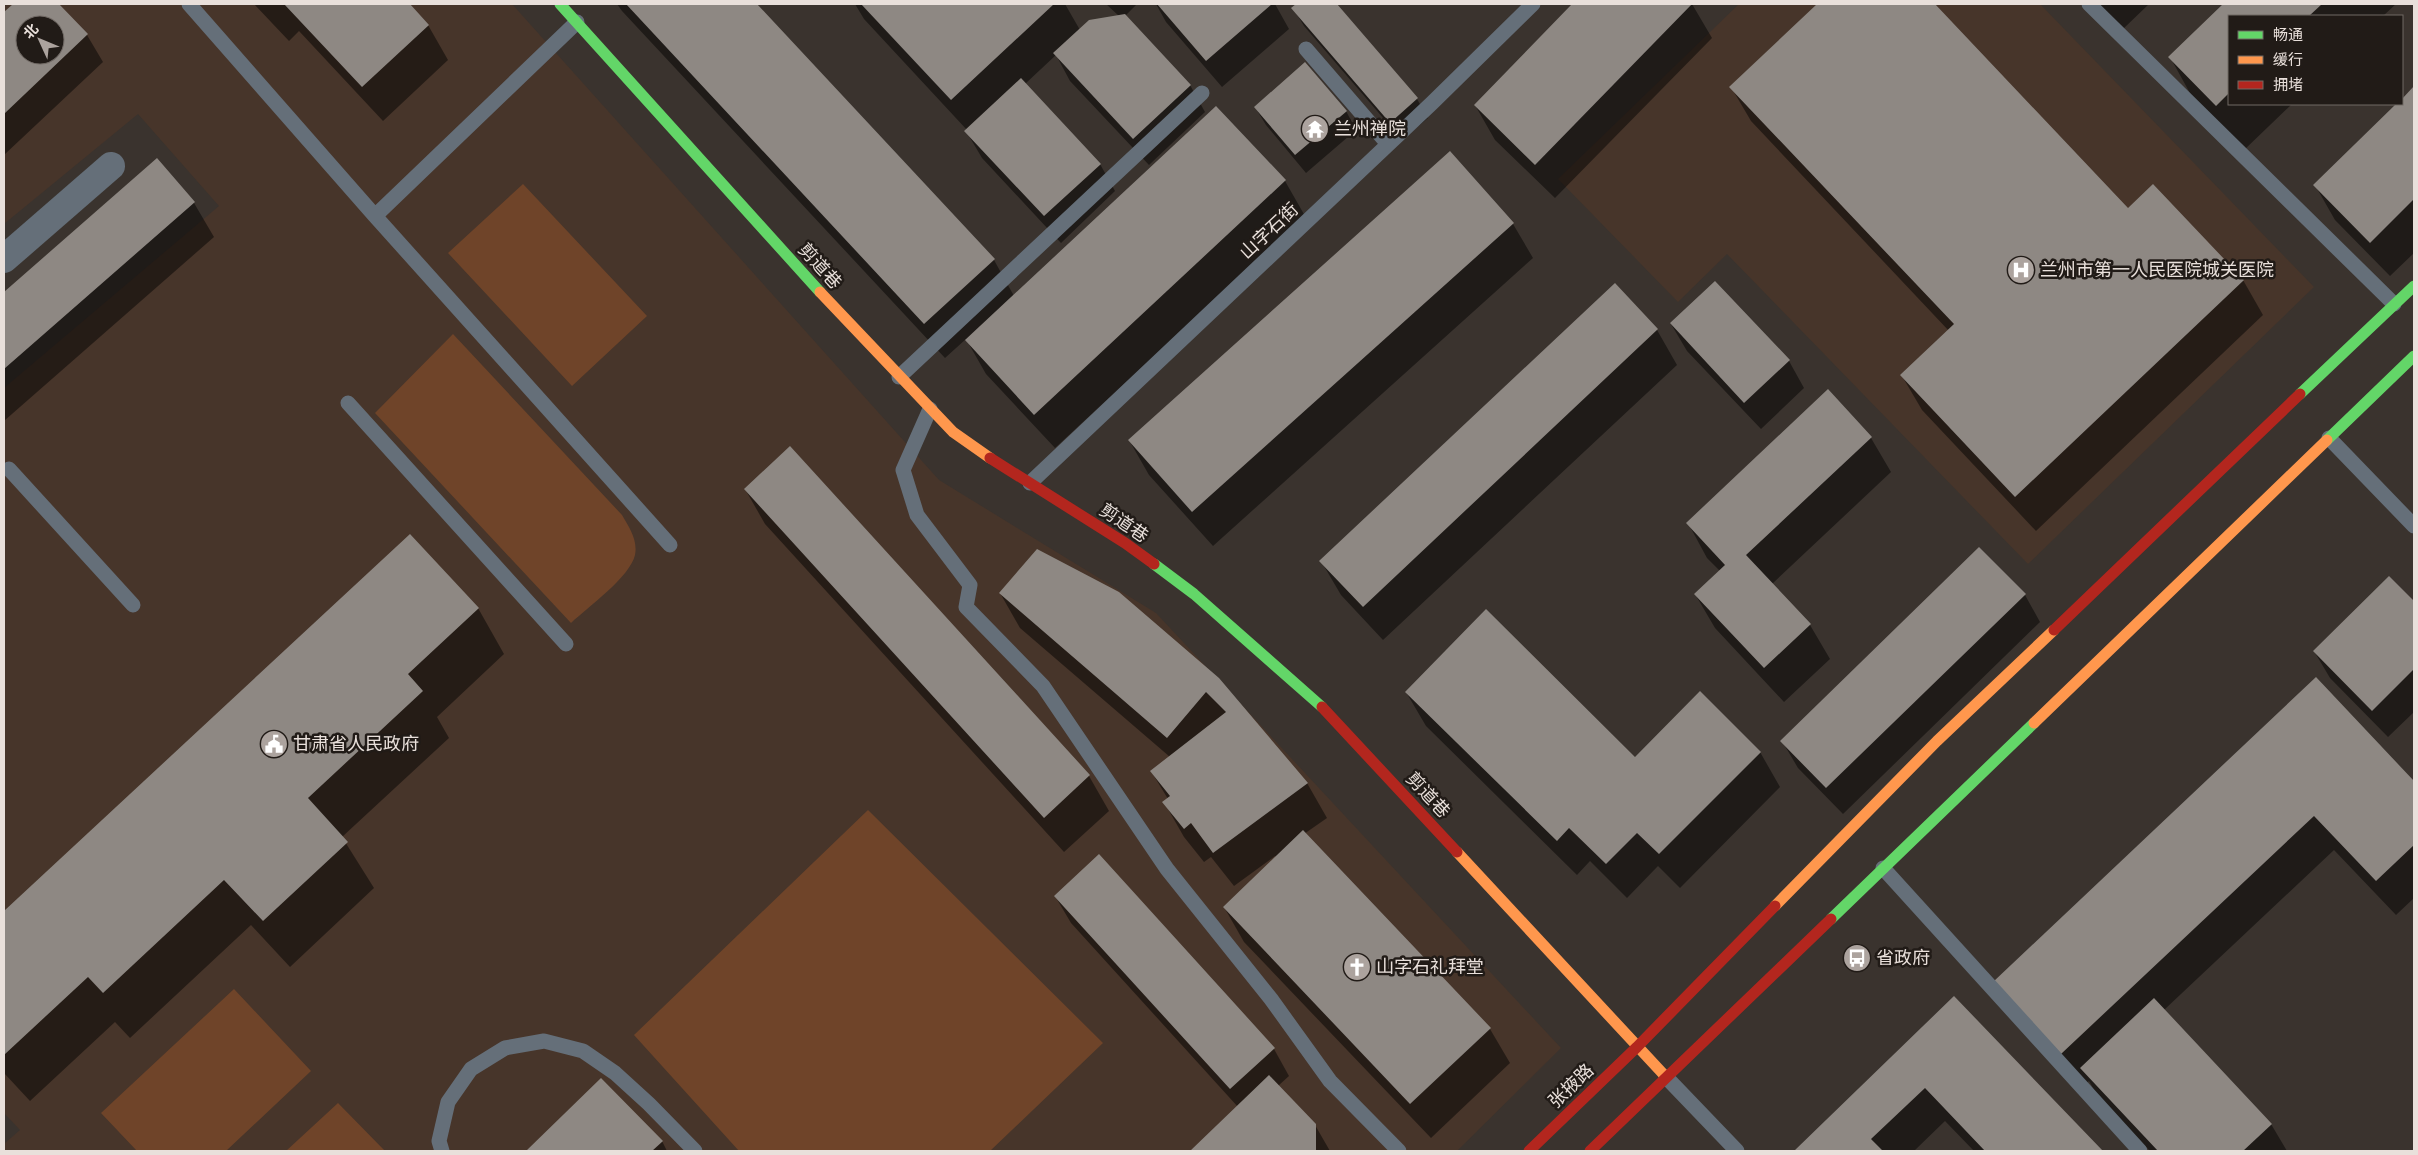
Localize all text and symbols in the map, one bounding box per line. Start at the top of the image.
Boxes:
north arrow [15,15,65,65]
legend [2228,15,2403,105]
text: 北 [19,20,41,42]
text: 畅通 [2273,25,2303,44]
text: 缓行 [2273,50,2303,69]
text: 拥堵 [2273,75,2303,94]
temple icon: 兰州禅院 [1300,114,1330,144]
place label: 兰州禅院 [1334,118,1406,139]
street label: 山字石街 [1235,198,1302,263]
street label: 剪道巷 [795,239,846,293]
hospital icon: 兰州市第一人民医院城关医院 [2006,255,2036,285]
place label: 兰州市第一人民医院城关医院 [2040,259,2274,280]
street label: 剪道巷 [1096,499,1153,546]
public building icon: 甘肃省人民政府 [259,729,289,759]
place label: 甘肃省人民政府 [293,733,419,754]
street label: 剪道巷 [1402,768,1454,822]
bus stop icon: 省政府 [1842,943,1872,973]
place label: 省政府 [1876,947,1930,968]
church icon: 山字石礼拜堂 [1342,952,1372,982]
place label: 山字石礼拜堂 [1376,956,1484,977]
street label: 张掖路 [1544,1059,1597,1112]

